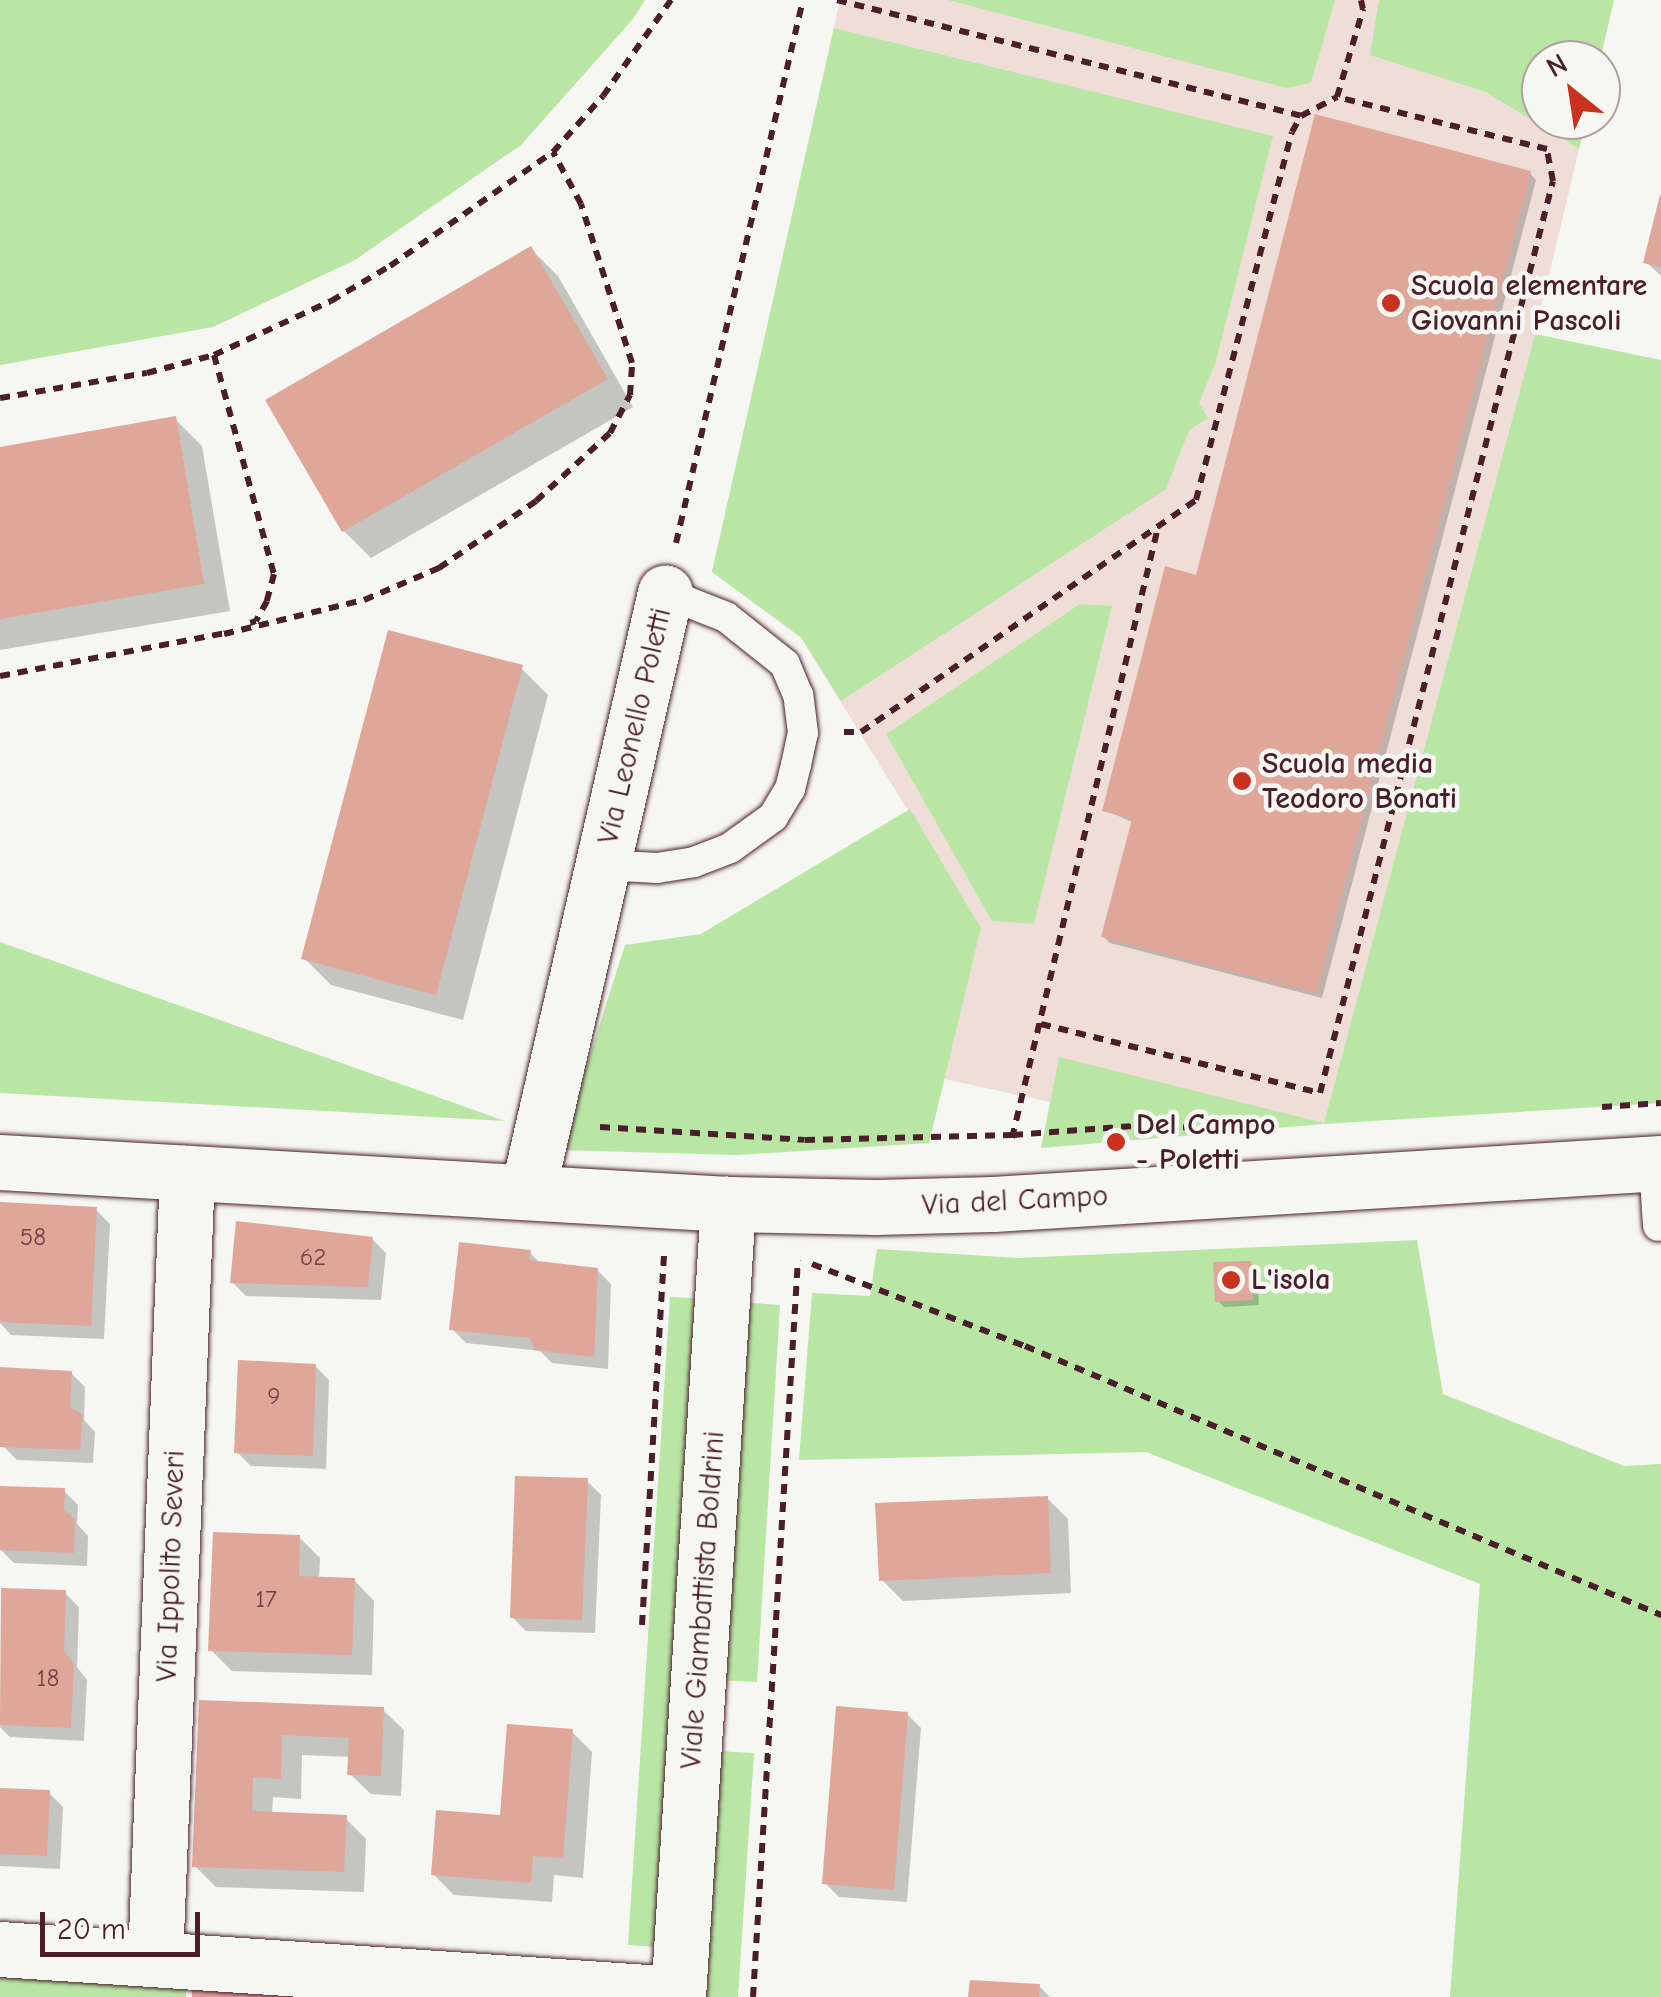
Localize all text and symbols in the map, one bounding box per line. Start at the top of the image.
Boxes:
north arrow [1521,40,1621,140]
text: N [1541,47,1573,84]
place label: Scuola elementare Giovanni Pascoli [1411,268,1647,338]
marker: Scuola elementare Giovanni Pascoli [1380,292,1402,314]
street label: Via Leonello Poletti [590,604,680,848]
place label: Scuola media Teodoro Bonati [1262,746,1457,816]
marker: Scuola media Teodoro Bonati [1231,770,1253,792]
place label: Del Campo - Poletti [1136,1107,1275,1178]
marker: Del Campo - Poletti [1105,1131,1127,1153]
street label: Via del Campo [921,1178,1109,1224]
house number: 58 [20,1222,46,1252]
house number: 62 [300,1242,326,1272]
place label: L'isola [1251,1262,1330,1298]
marker: L'isola [1220,1269,1242,1291]
house number: 9 [267,1381,281,1411]
street label: Viale Giambattista Boldrini [673,1430,733,1770]
street label: Via Ippolito Severi [149,1449,193,1683]
house number: 17 [255,1584,277,1614]
house number: 18 [37,1663,59,1693]
scale bar [45,1892,205,1954]
text: 20 m [57,1912,126,1947]

